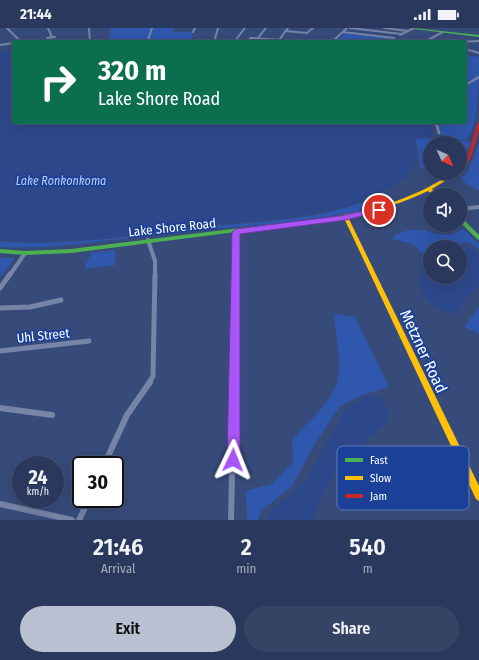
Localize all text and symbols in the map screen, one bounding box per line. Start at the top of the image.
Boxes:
text: 21:44 [20,5,52,23]
text: 320 m [98,54,166,87]
icon: right [32,56,84,108]
text: Lake Shore Road [98,88,220,110]
north arrow [423,136,467,180]
map controls [423,136,467,284]
water label: Lake Ronkonkoma [16,174,106,188]
button: sound [423,188,467,232]
pin [362,193,396,227]
icon: arrive [368,199,390,221]
street label: Lake Shore Road [127,215,217,240]
button: search [423,240,467,284]
street label: Metzner Road [396,307,451,396]
street label: Uhl Street [16,325,71,346]
position arrow [212,439,254,481]
legend [337,446,469,510]
text: Fast [370,454,388,467]
speed limit sign: 30 [72,456,124,508]
text: 24 [28,465,48,489]
text: Slow [370,472,391,485]
text: km/h [27,486,49,498]
text: Jam [370,490,387,503]
text: 21:46 [93,533,143,561]
text: 2 [241,533,252,561]
text: 540 [349,533,386,561]
text: Arrival [101,561,135,576]
text: min [236,561,256,576]
text: m [363,561,373,576]
button: Exit [20,606,236,652]
button: Share [244,606,459,652]

